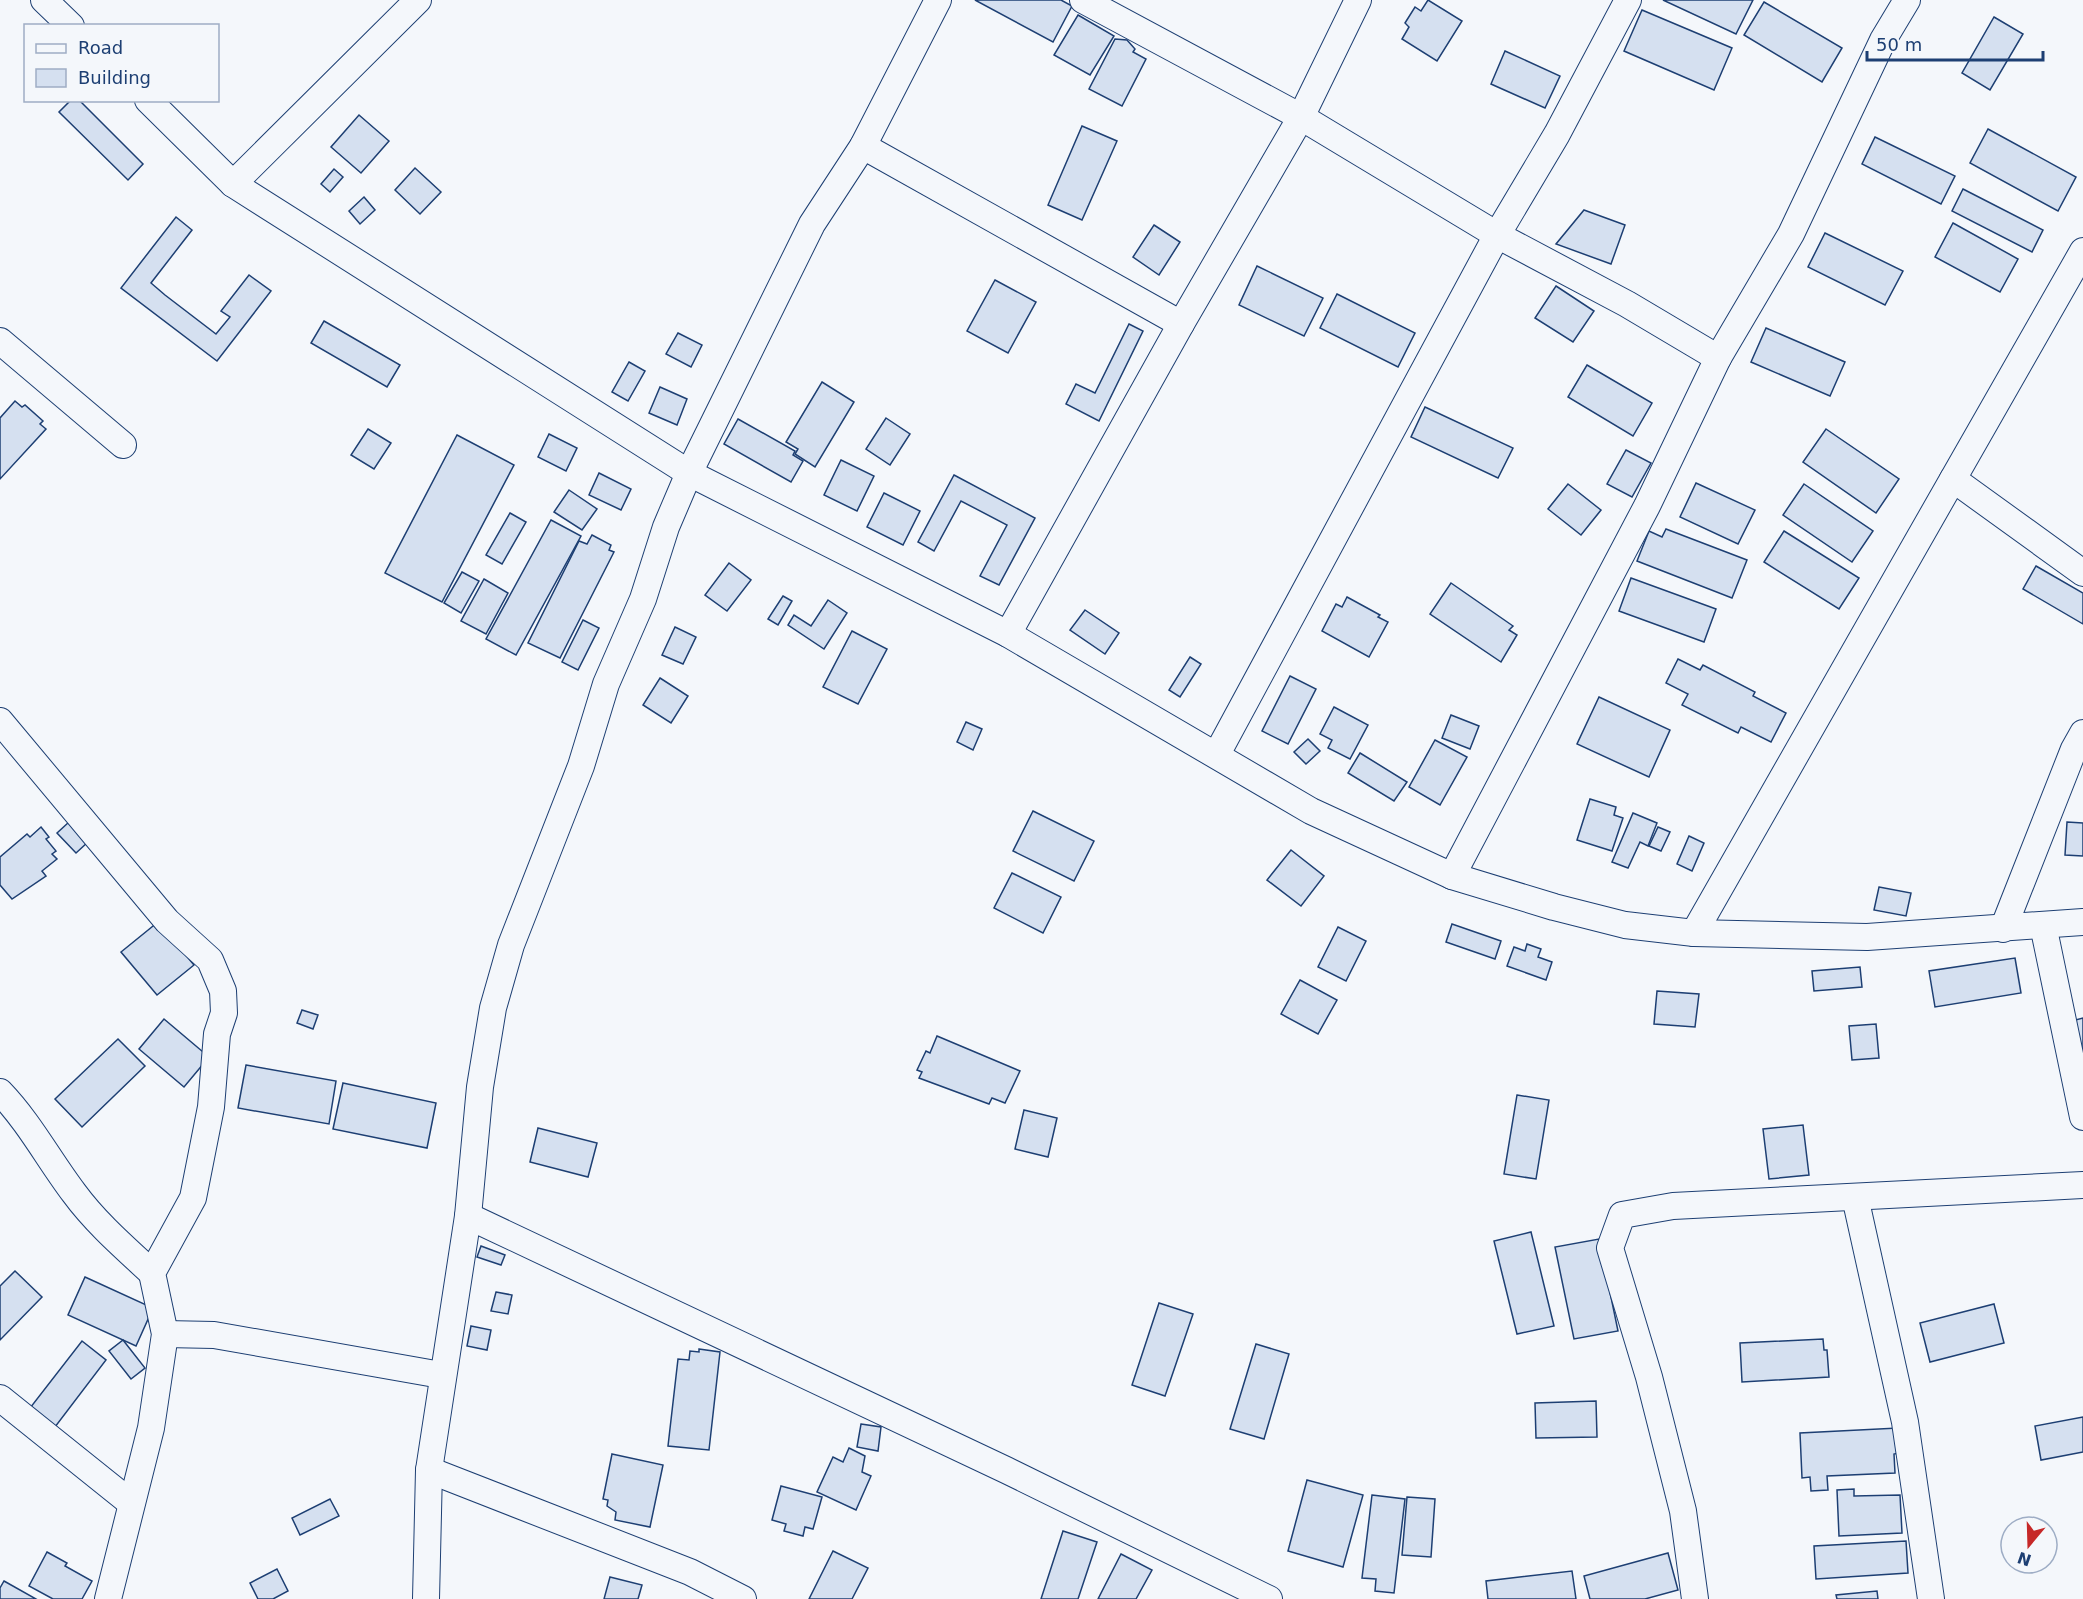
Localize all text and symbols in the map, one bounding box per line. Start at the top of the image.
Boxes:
legend [24,24,219,102]
scale bar [1867,24,2042,62]
text: 50 m [1876,34,1922,55]
text: Road [78,37,123,58]
text: Building [78,67,151,88]
north arrow [1999,1515,2059,1575]
text: N [2015,1548,2034,1570]

